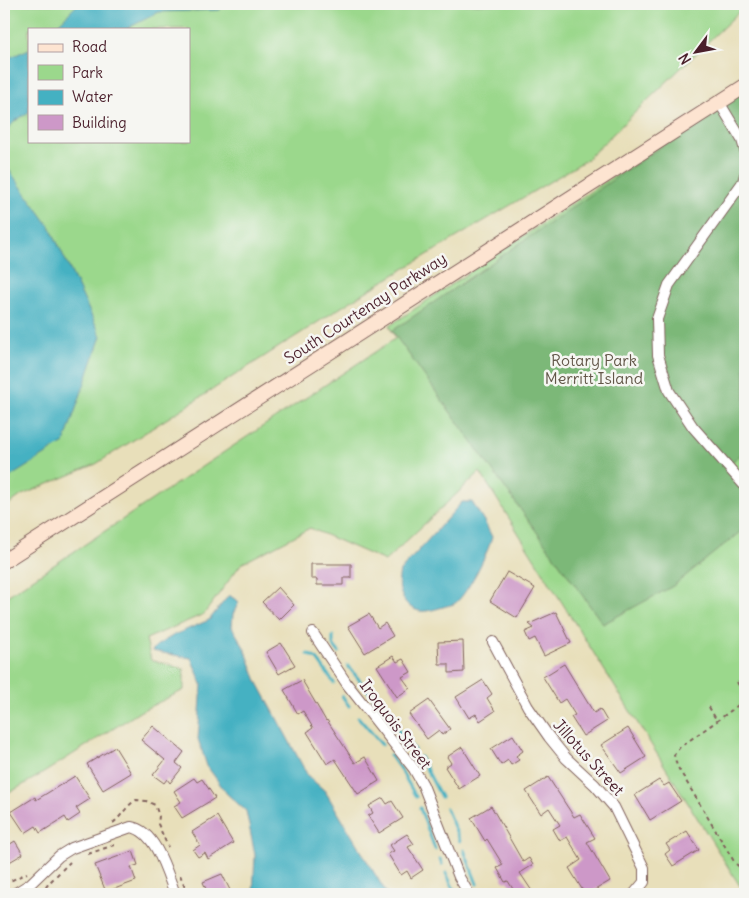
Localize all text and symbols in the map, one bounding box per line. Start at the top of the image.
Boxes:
legend [28,28,190,142]
north arrow [672,28,722,78]
text: Road [72,37,107,56]
text: N [675,50,695,68]
text: Park [72,63,103,82]
text: Water [72,87,113,106]
text: Building [72,113,127,132]
street label: South Courtenay Parkway [280,248,450,368]
park label: Rotary Park Merritt Island [545,350,643,388]
street label: Iroquois Street [356,675,436,773]
street label: Jillotus Street [549,714,629,800]

